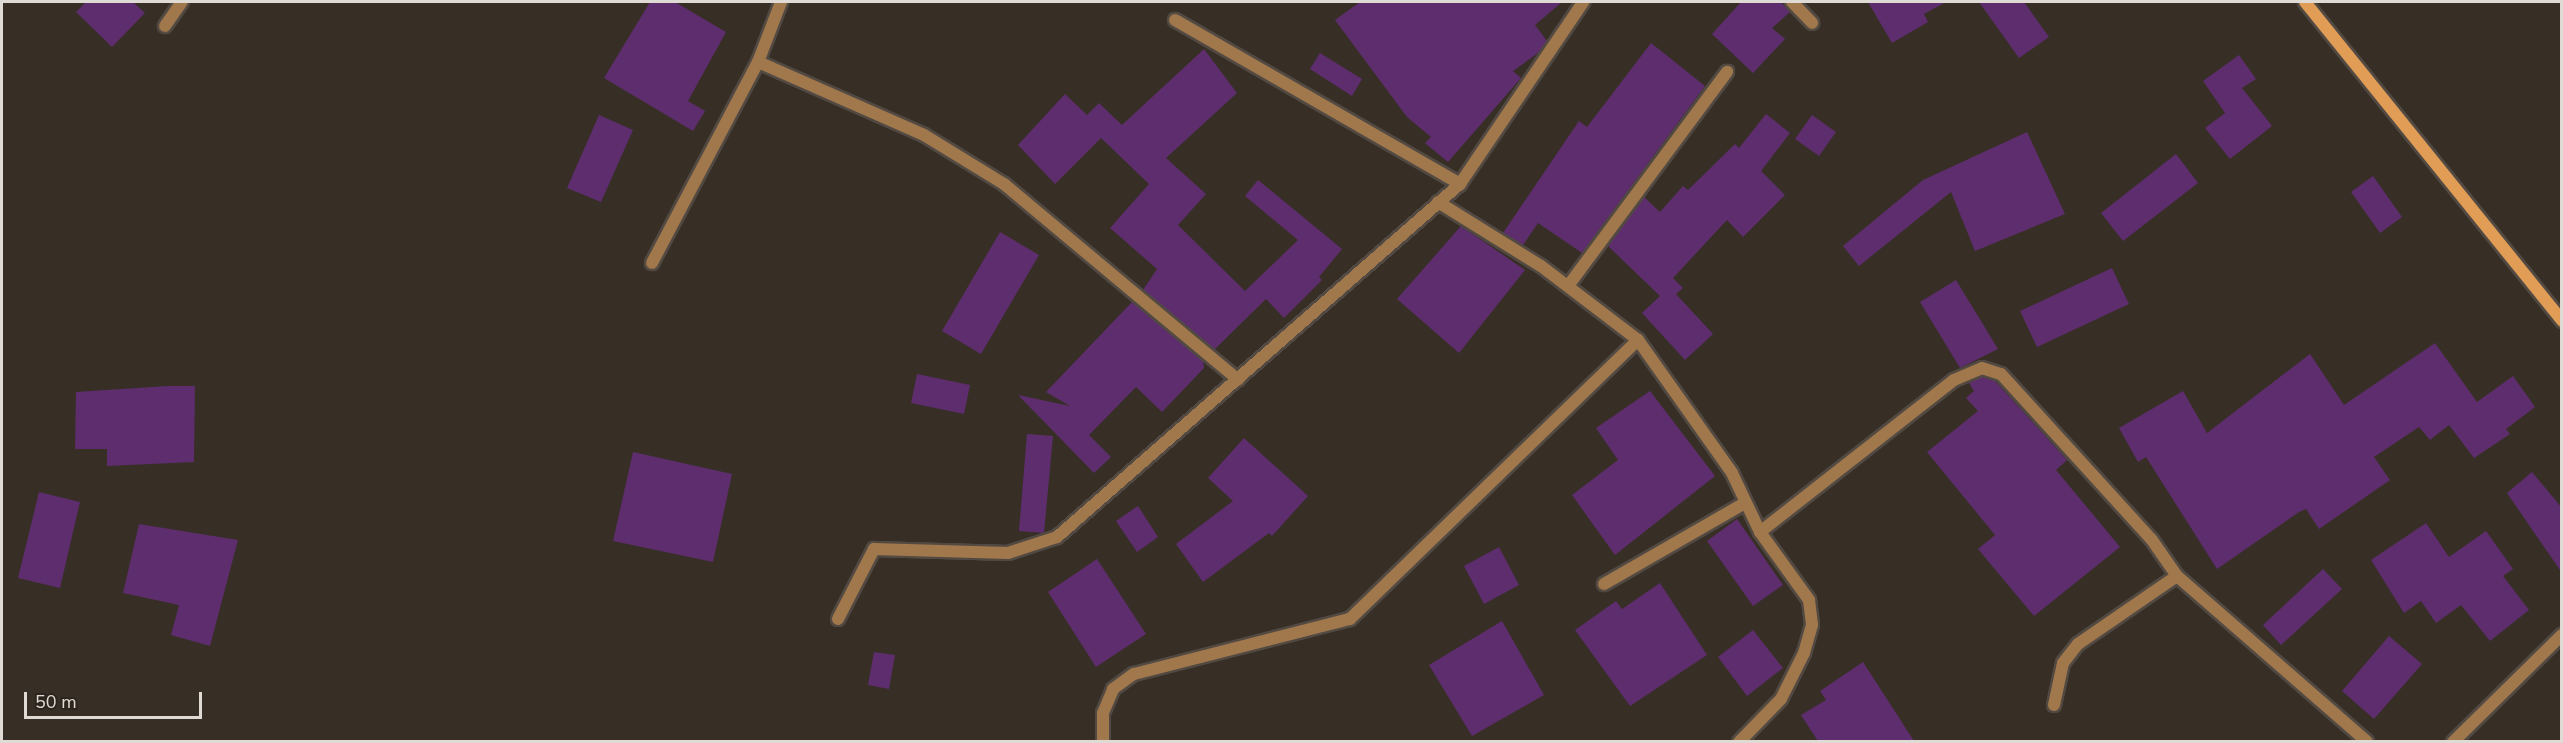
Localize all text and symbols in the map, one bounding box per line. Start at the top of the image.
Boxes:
scale bar [27,680,206,718]
text: 50 m [35,690,77,714]

